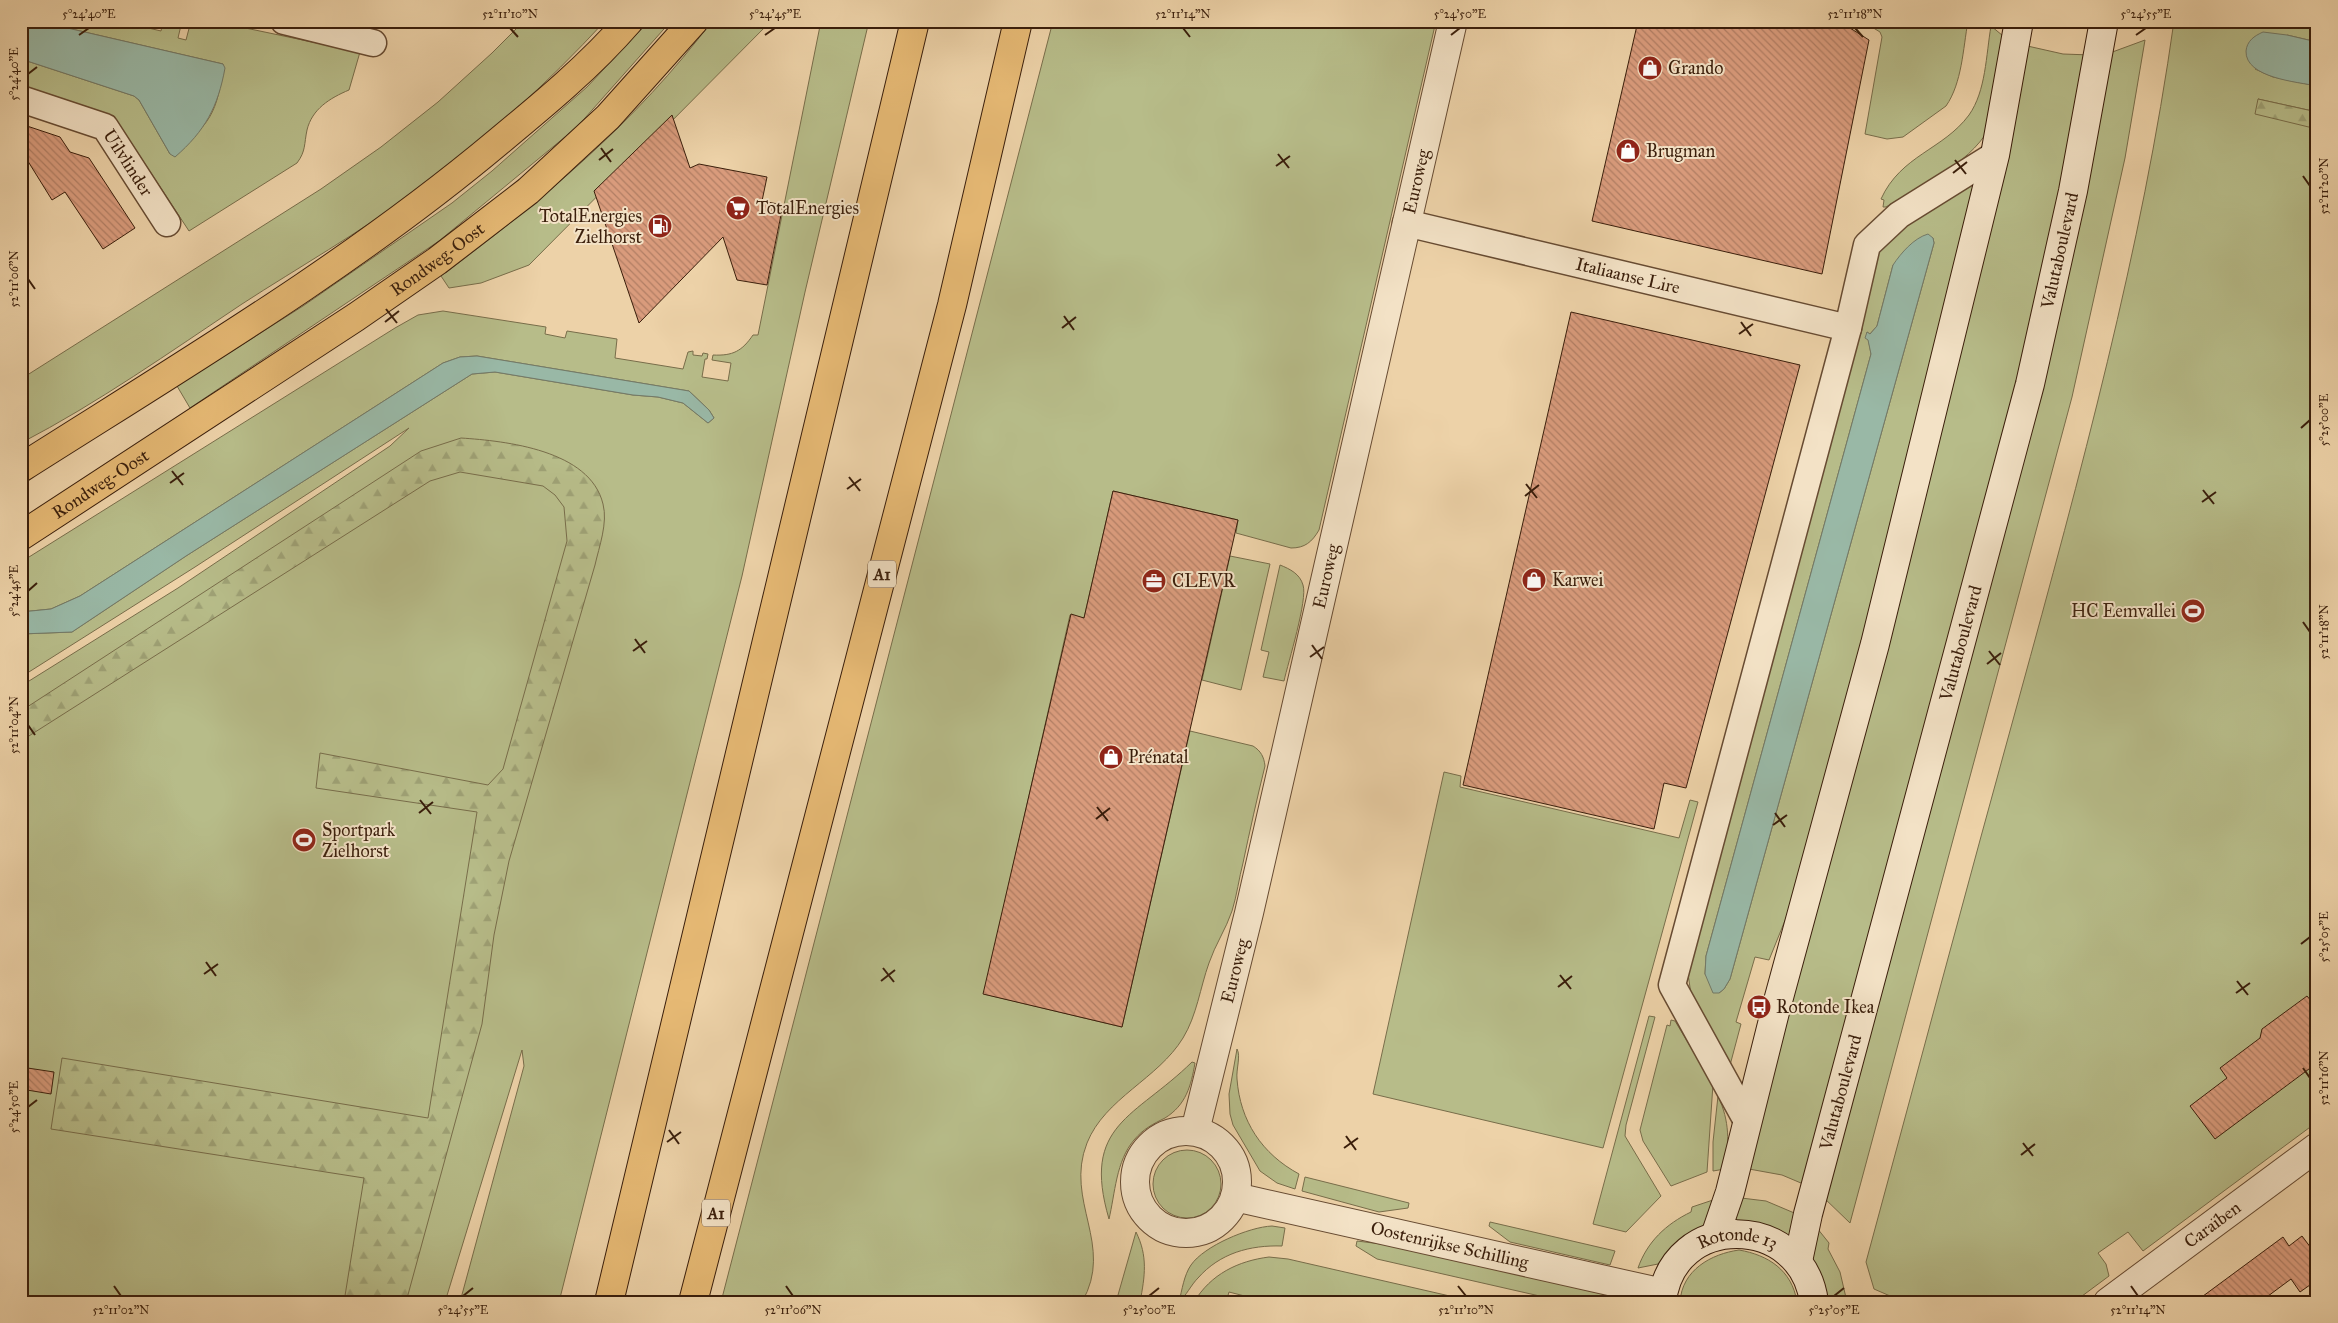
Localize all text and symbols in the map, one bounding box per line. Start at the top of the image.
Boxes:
text: 5°24'40"E [62,7,116,21]
text: 52°11'10"N [482,7,538,21]
text: 5°24'45"E [749,7,801,21]
text: 52°11'14"N [1155,7,1211,21]
text: 5°24'50"E [1434,7,1487,21]
text: 52°11'18"N [1827,7,1883,21]
text: 5°24'55"E [2121,7,2172,21]
text: 5°24'40"E [7,47,21,101]
shop icon: Grando [1637,55,1663,81]
place label: Grando [1668,57,1724,79]
street label: Uilvlinder [98,125,158,200]
shop icon: Brugman [1615,138,1641,164]
place label: Brugman [1646,140,1715,163]
street label: Euroweg [1398,146,1435,216]
text: 52°11'20"N [2317,158,2331,214]
street label: Valutaboulevard [2036,190,2083,312]
supermarket icon: TotalEnergies [725,195,751,221]
place label: TotalEnergies [756,197,859,220]
place label: TotalEnergies Zielhorst [539,205,643,248]
fuel station icon: TotalEnergies Zielhorst [647,213,673,239]
street label: Rondweg-Oost [386,217,489,301]
text: 52°11'06"N [7,250,21,308]
street label: Italiaanse Lire [1573,253,1682,299]
text: 5°25'00"E [2317,393,2331,446]
street label: Rondweg-Oost [48,444,154,524]
street label: Euroweg [1308,541,1345,611]
road number: A1 [868,560,896,588]
text: 5°24'45"E [7,565,21,617]
shop icon: Karwei [1521,567,1547,593]
office icon: CLEVR [1141,568,1167,594]
place label: Karwei [1552,569,1603,591]
place label: CLEVR [1172,570,1237,592]
street label: Valutaboulevard [1934,583,1987,704]
sports icon: HC Eemvallei [2180,598,2206,624]
place label: HC Eemvallei [2071,600,2176,622]
text: 52°11'18"N [2317,604,2331,660]
text: 52°11'04"N [7,696,21,754]
shop icon: Prénatal [1098,744,1124,770]
place label: Prénatal [1128,746,1189,768]
place label: Sportpark Zielhorst [322,819,396,862]
sports icon: Sportpark Zielhorst [291,827,317,853]
text: 5°25'05"E [2317,911,2331,963]
street label: Euroweg [1216,936,1254,1005]
bus stop icon: Rotonde Ikea [1746,994,1772,1020]
place label: Rotonde Ikea [1776,996,1875,1018]
street label: Valutaboulevard [1814,1032,1867,1154]
text: 52°11'16"N [2317,1051,2331,1105]
text: 5°24'50"E [7,1080,21,1133]
street label: Caraïben [2180,1196,2245,1253]
road number: A1 [702,1200,730,1226]
street label: Oostenrijkse Schilling [1369,1217,1531,1275]
street label: Rotonde 13 [1693,1223,1782,1254]
text: 52°11'02"N [93,1303,149,1317]
text: 5°24'55"E [438,1303,489,1317]
text: 52°11'06"N [764,1303,822,1317]
text: 5°25'00"E [1123,1303,1176,1317]
text: 52°11'10"N [1438,1303,1494,1317]
text: 5°25'05"E [1808,1303,1860,1317]
text: 52°11'14"N [2110,1303,2166,1317]

